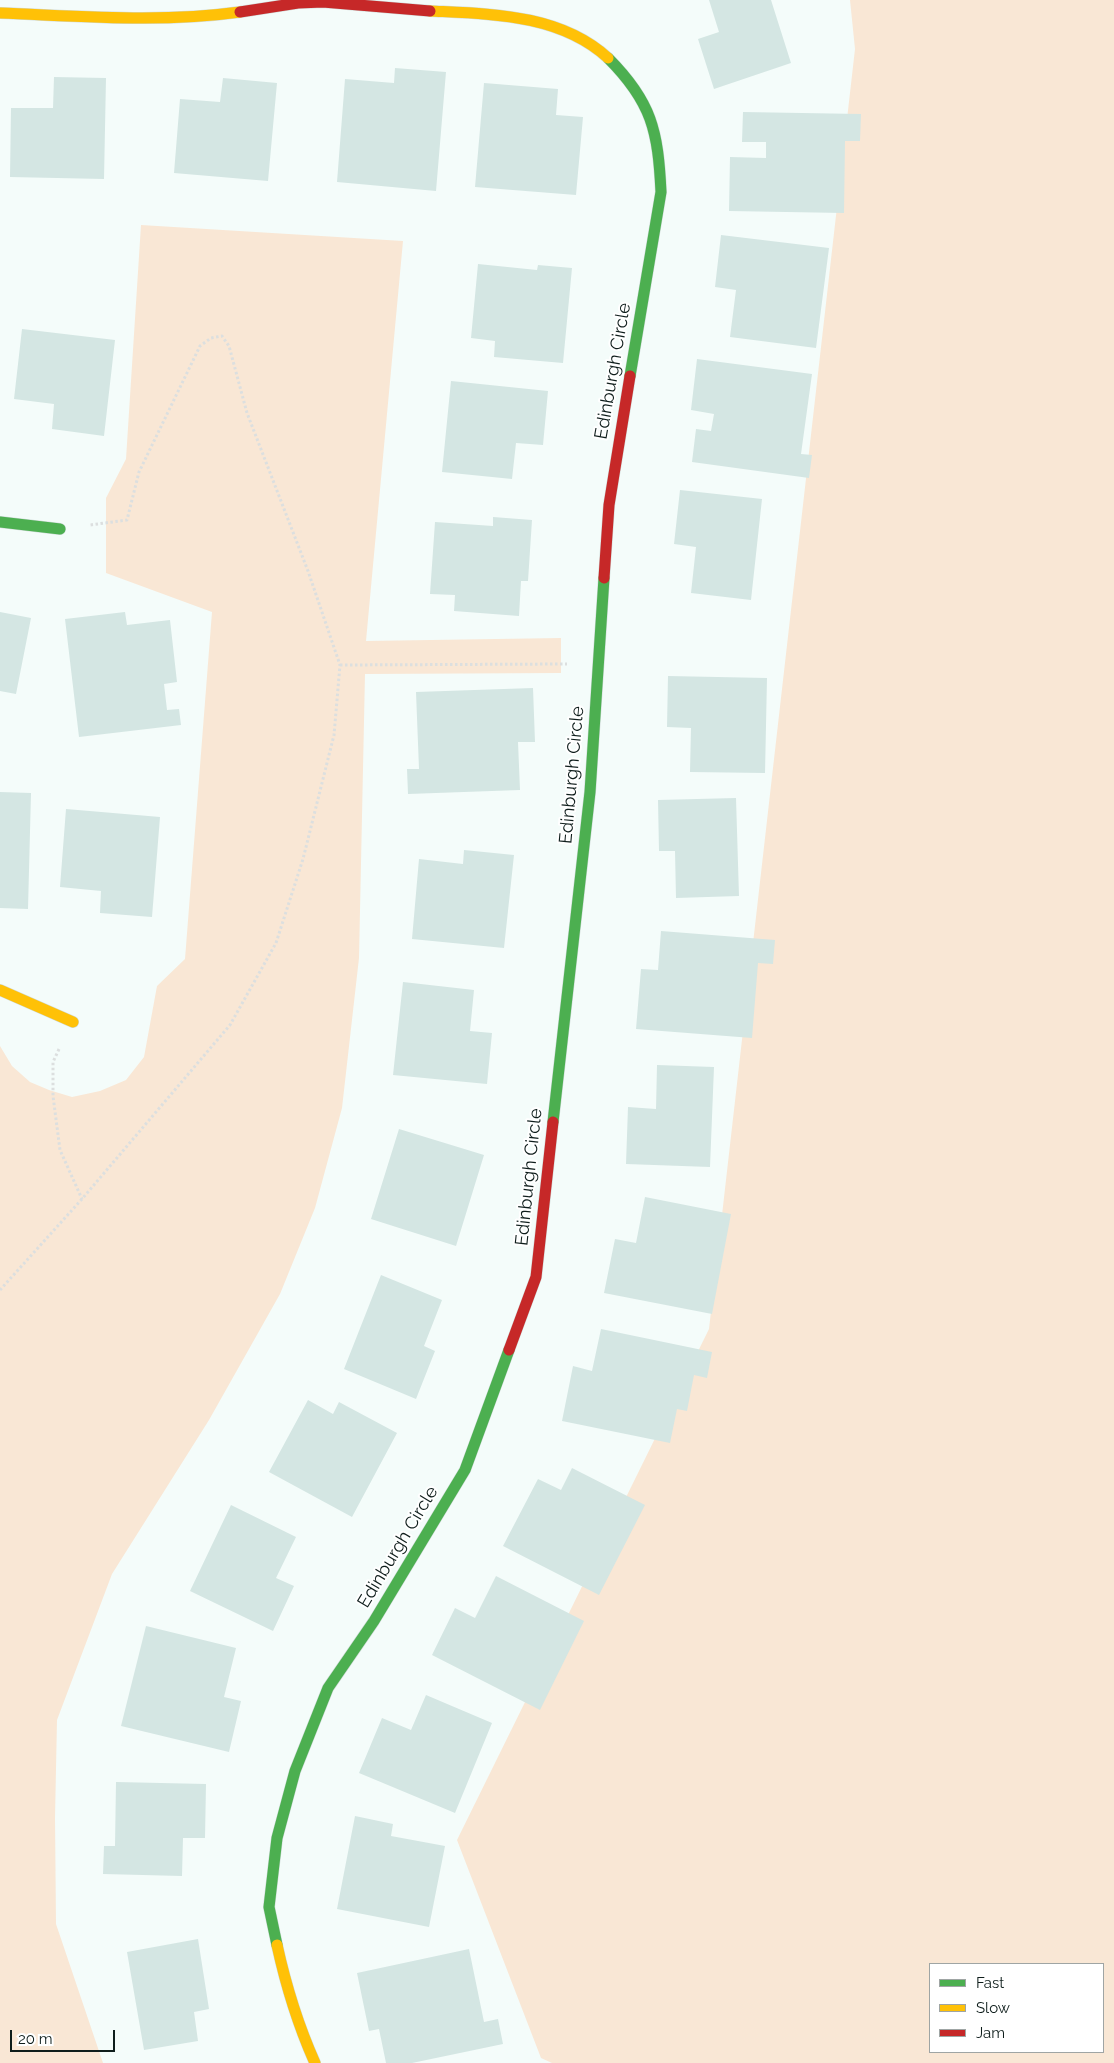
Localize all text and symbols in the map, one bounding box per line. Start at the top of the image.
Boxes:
street label: Edinburgh Circle [590,301,636,441]
street label: Edinburgh Circle [555,705,589,845]
street label: Edinburgh Circle [511,1107,547,1247]
street label: Edinburgh Circle [353,1482,443,1612]
legend [929,1963,1104,2053]
text: Fast [976,1974,1004,1992]
text: Slow [976,1999,1010,2017]
scale bar [12,2020,118,2052]
text: Jam [976,2024,1005,2042]
text: 20 m [18,2030,53,2048]

